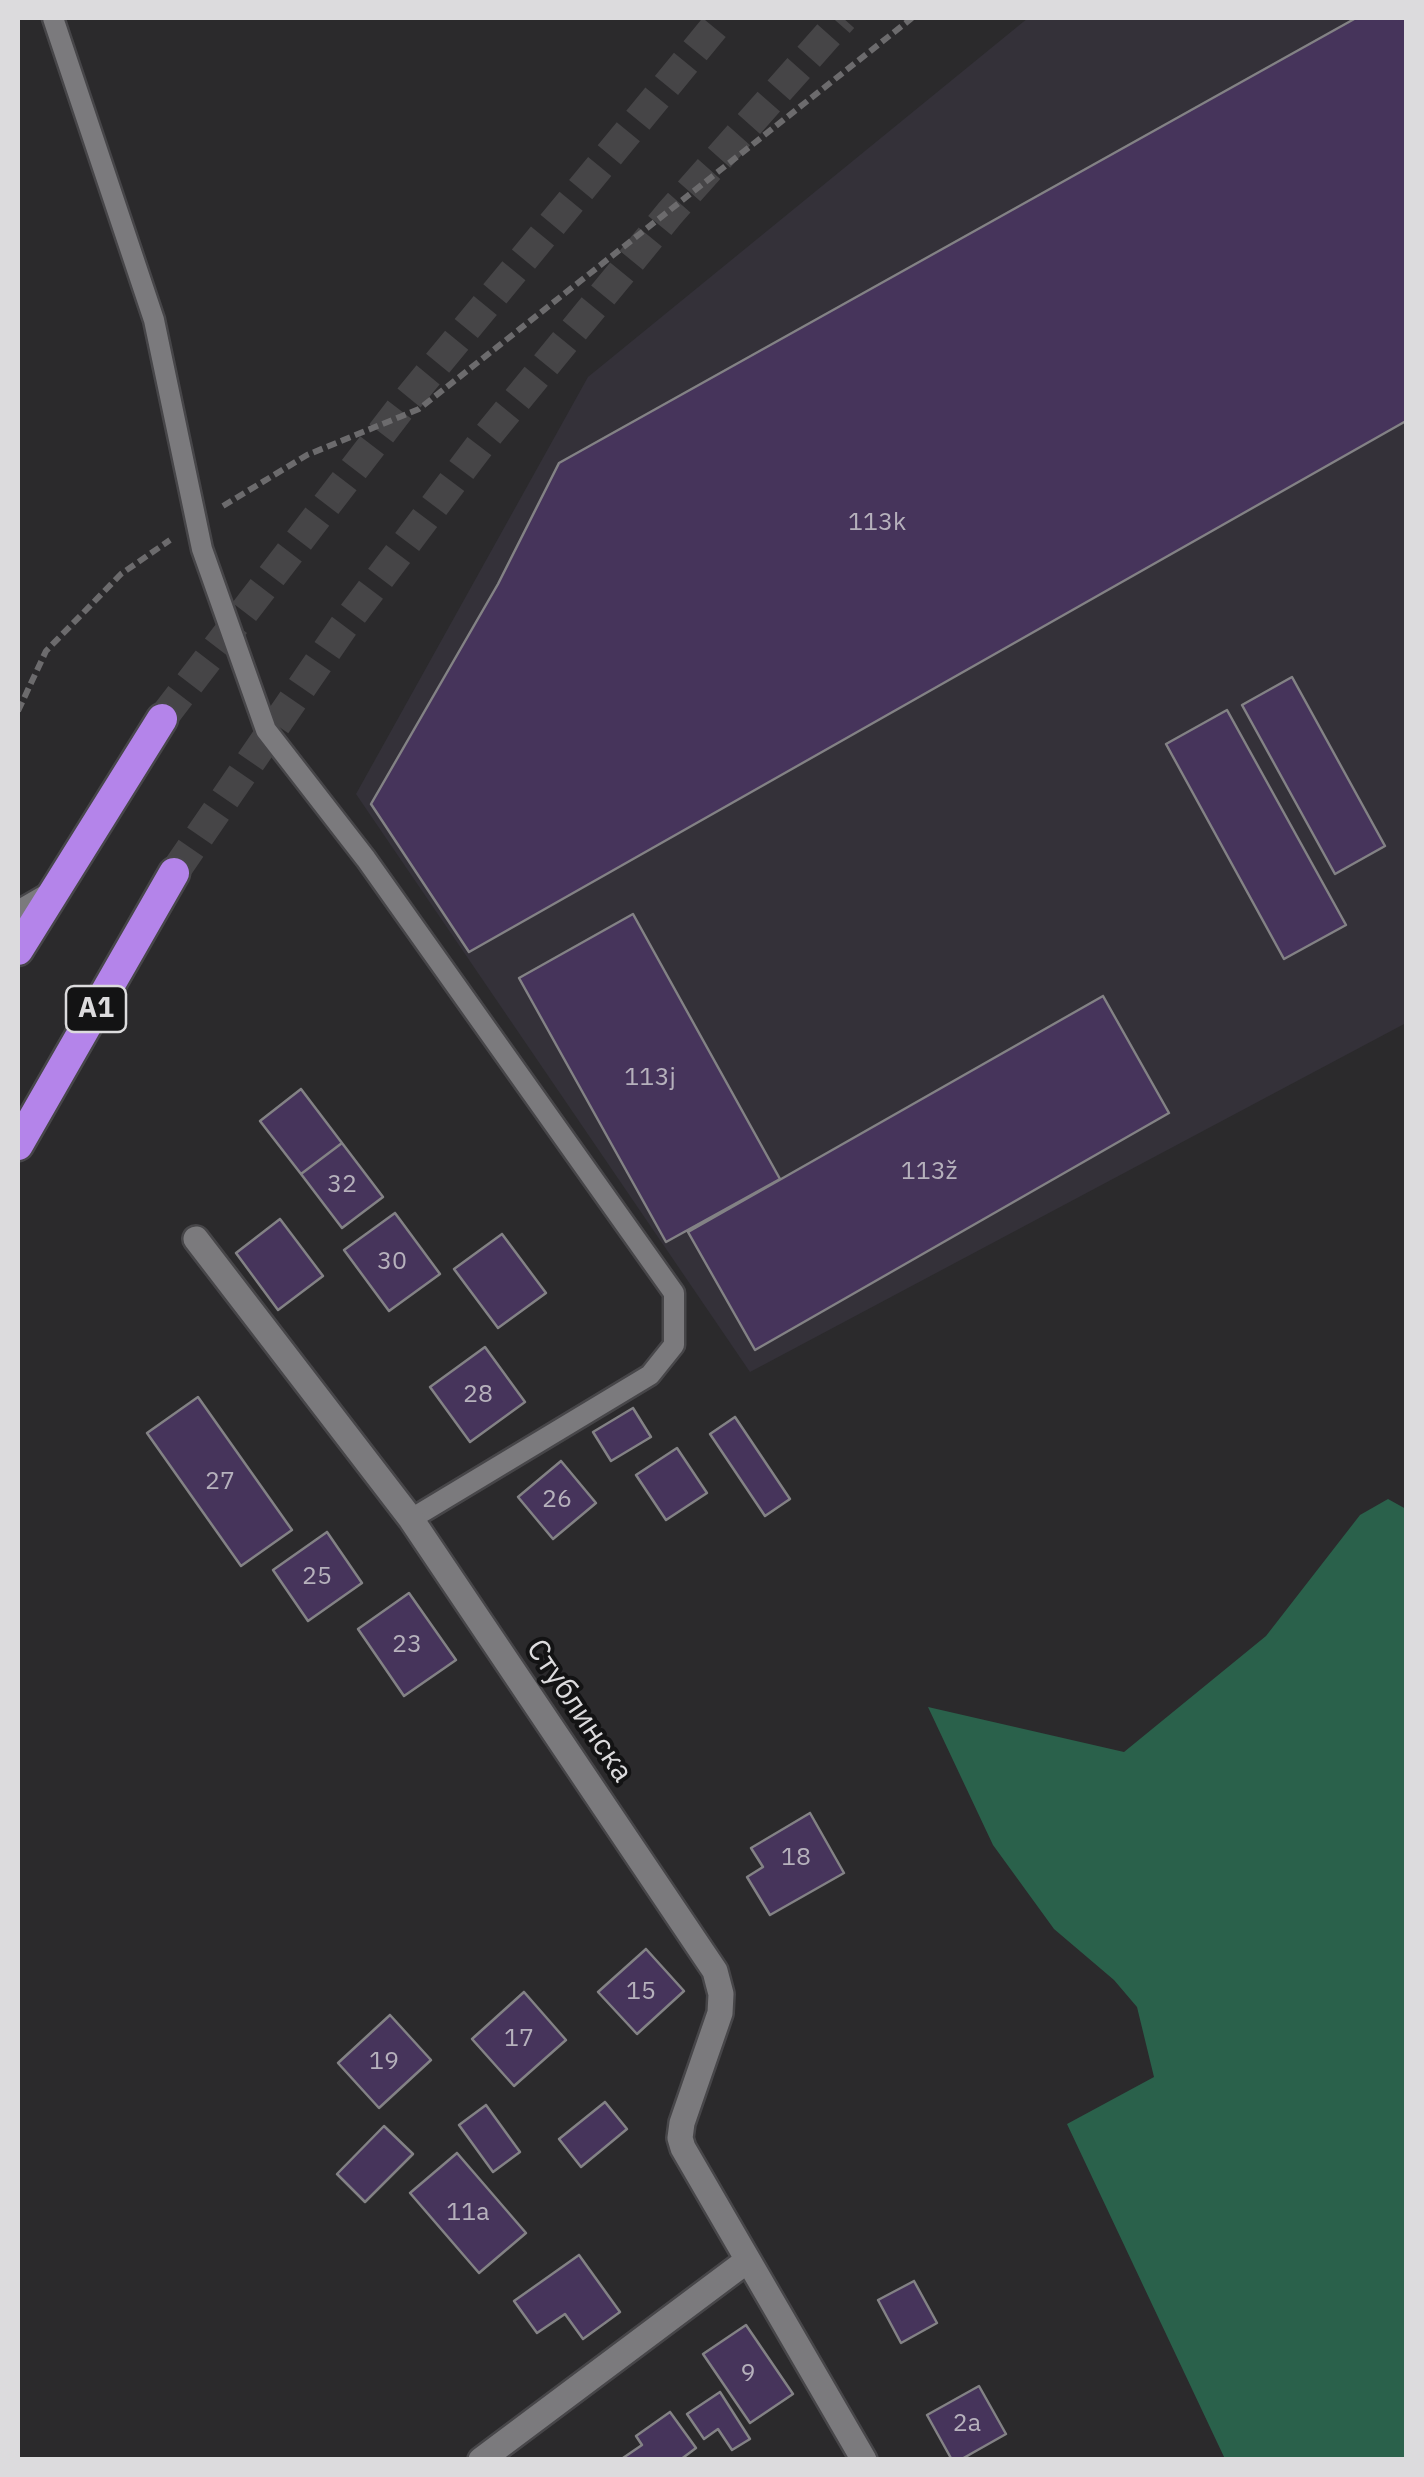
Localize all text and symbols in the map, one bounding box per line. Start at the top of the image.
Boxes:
house number: 113k [848,508,906,538]
road number: A1 [66,986,126,1032]
house number: 113j [624,1063,676,1093]
house number: 113ž [901,1157,957,1187]
house number: 32 [327,1170,357,1200]
house number: 30 [377,1247,407,1277]
house number: 28 [463,1380,493,1410]
house number: 27 [205,1467,235,1497]
house number: 26 [542,1485,572,1515]
house number: 25 [302,1562,332,1592]
house number: 23 [392,1630,422,1660]
street label: Стублинска [518,1633,640,1789]
house number: 18 [781,1843,811,1873]
house number: 15 [626,1977,656,2007]
house number: 17 [504,2024,534,2054]
house number: 19 [369,2047,399,2077]
house number: 11a [446,2198,490,2228]
house number: 9 [741,2359,755,2389]
house number: 2a [953,2409,981,2439]

